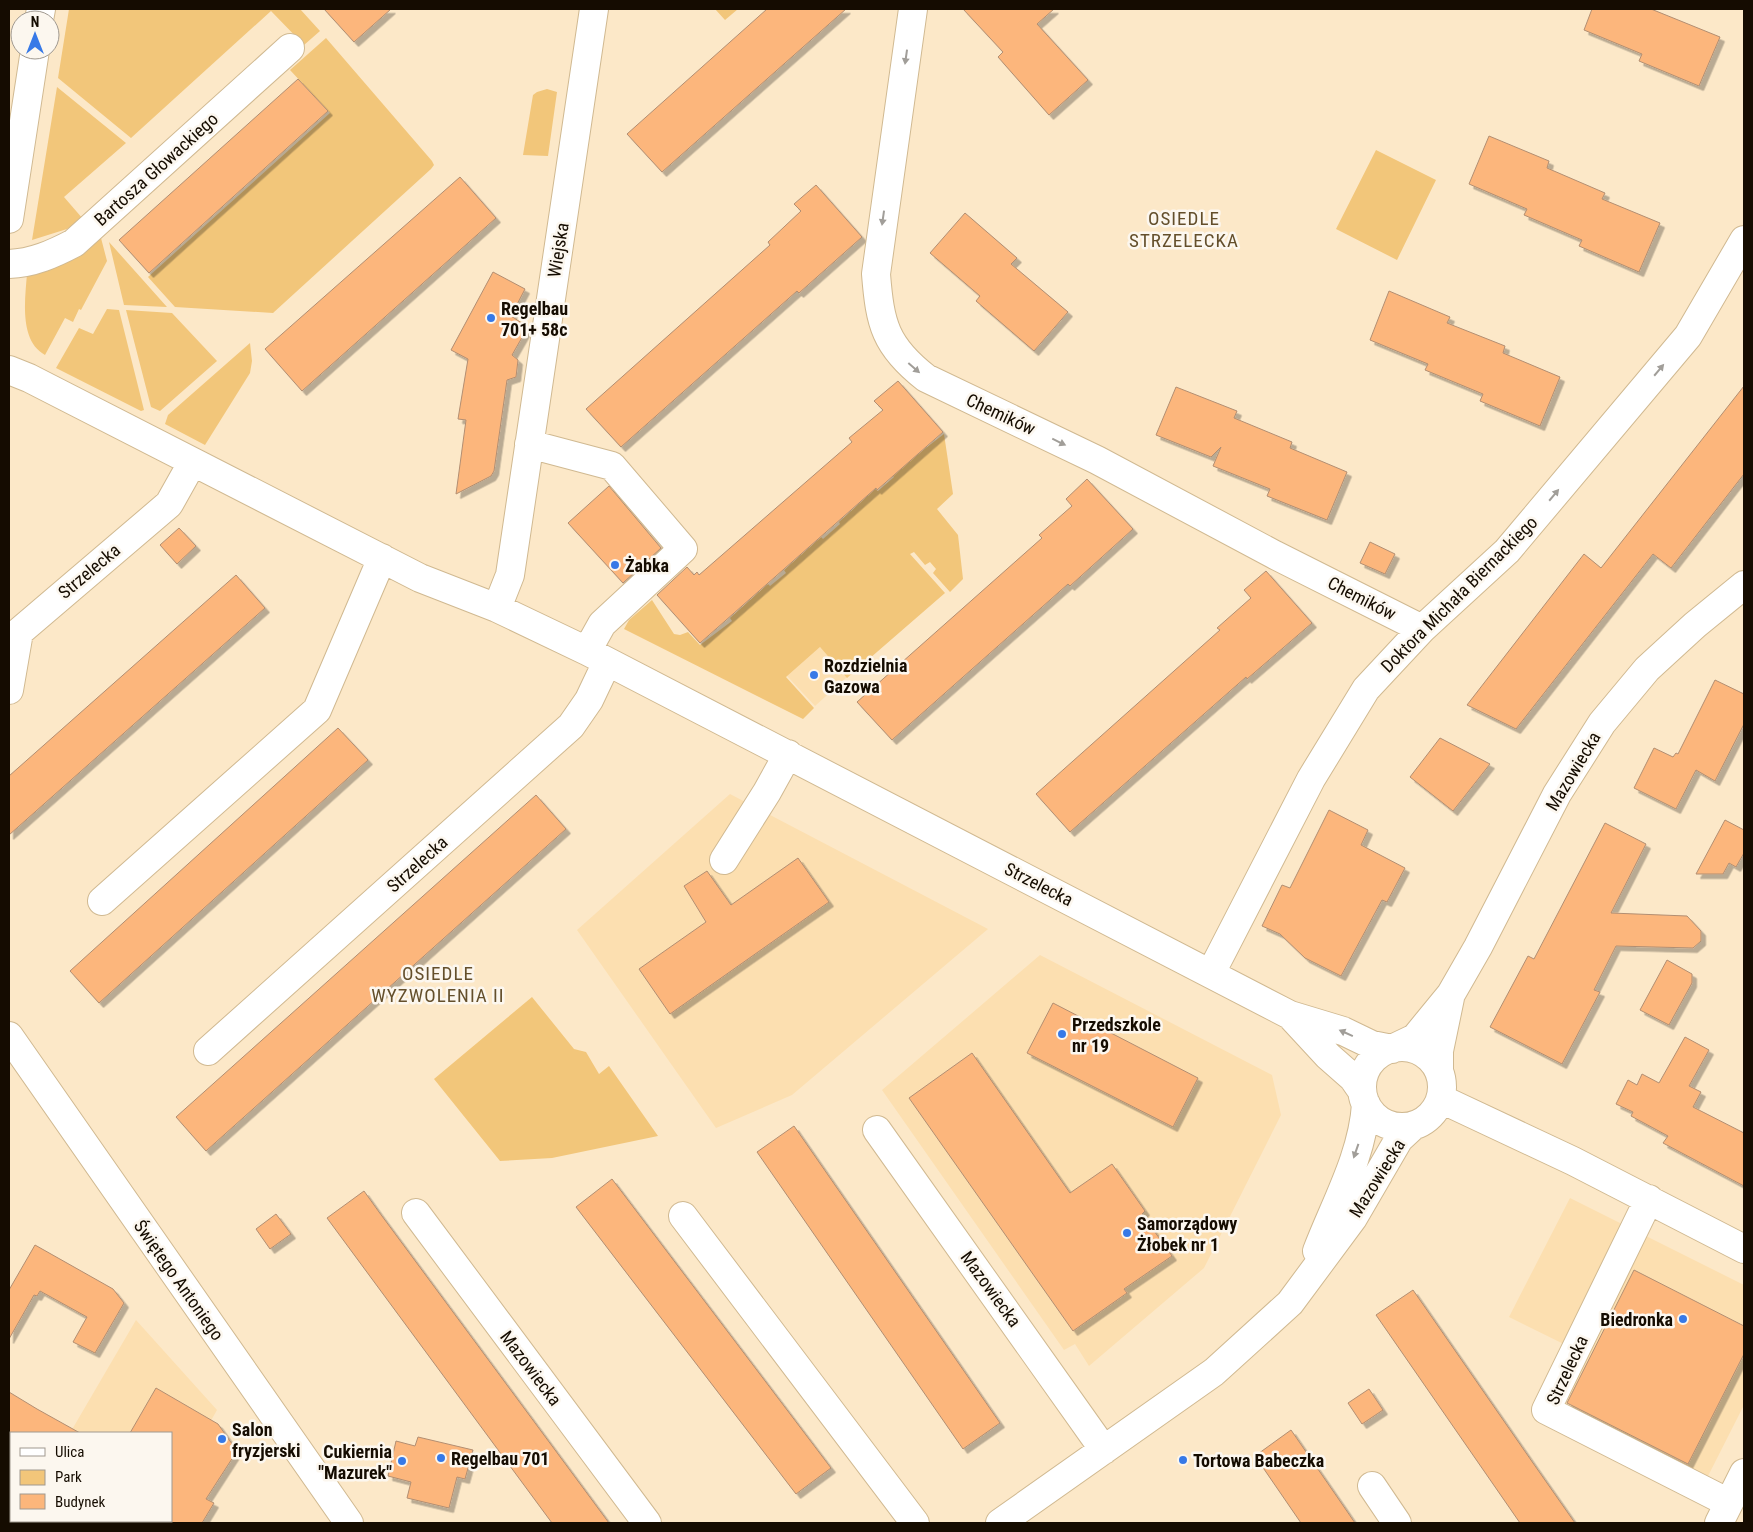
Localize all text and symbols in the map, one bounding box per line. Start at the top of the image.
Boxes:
north arrow [10,10,60,60]
text: N [31,14,39,30]
one-way arrow [902,49,910,65]
street label: Bartosza Głowackiego [90,108,222,230]
district label: OSIEDLE STRZELECKA [1129,207,1239,252]
one-way arrow [879,210,887,226]
street label: Wiejska [543,221,573,279]
place label: Regelbau 701+ 58c [501,298,568,340]
marker: Regelbau 701+ 58c [485,312,497,324]
one-way arrow [908,363,921,374]
one-way arrow [1653,365,1665,377]
street label: Chemików [963,389,1039,439]
one-way arrow [1052,438,1066,446]
one-way arrow [1548,489,1560,501]
street label: Doktora Michała Biernackiego [1377,512,1541,676]
street label: Strzelecka [54,539,124,603]
place label: Żabka [625,555,669,576]
marker: Żabka [609,559,621,571]
street label: Chemików [1324,572,1400,624]
place label: Rozdzielnia Gazowa [824,655,907,697]
marker: Rozdzielnia Gazowa [808,669,820,681]
street label: Mazowiecka [1541,728,1605,814]
street label: Strzelecka [382,831,452,897]
street label: Strzelecka [1001,858,1077,910]
district label: OSIEDLE WYZWOLENIA II [371,962,505,1007]
place label: Przedszkole nr 19 [1072,1014,1161,1056]
marker: Przedszkole nr 19 [1056,1028,1068,1040]
one-way arrow [1339,1028,1353,1036]
street label: Mazowiecka [1345,1135,1409,1221]
one-way arrow [1352,1144,1359,1159]
place label: Samorządowy Żłobek nr 1 [1137,1213,1237,1255]
street label: Świętego Antoniego [130,1216,228,1344]
marker: Samorządowy Żłobek nr 1 [1121,1227,1133,1239]
street label: Mazowiecka [957,1247,1025,1331]
place label: Biedronka [1600,1309,1673,1330]
marker: Biedronka [1677,1313,1689,1325]
street label: Mazowiecka [496,1326,566,1410]
street label: Strzelecka [1542,1332,1592,1408]
place label: Salon fryzjerski [232,1419,300,1461]
legend [10,1432,172,1522]
marker: Salon fryzjerski [216,1433,228,1445]
place label: Cukiernia "Mazurek" [318,1441,392,1483]
text: Ulica [55,1443,84,1461]
place label: Regelbau 701 [451,1448,549,1469]
place label: Tortowa Babeczka [1193,1450,1324,1471]
marker: Regelbau 701 [435,1452,447,1464]
marker: Tortowa Babeczka [1177,1454,1189,1466]
marker: Cukiernia "Mazurek" [396,1455,408,1467]
text: Park [55,1468,82,1486]
text: Budynek [55,1493,105,1511]

